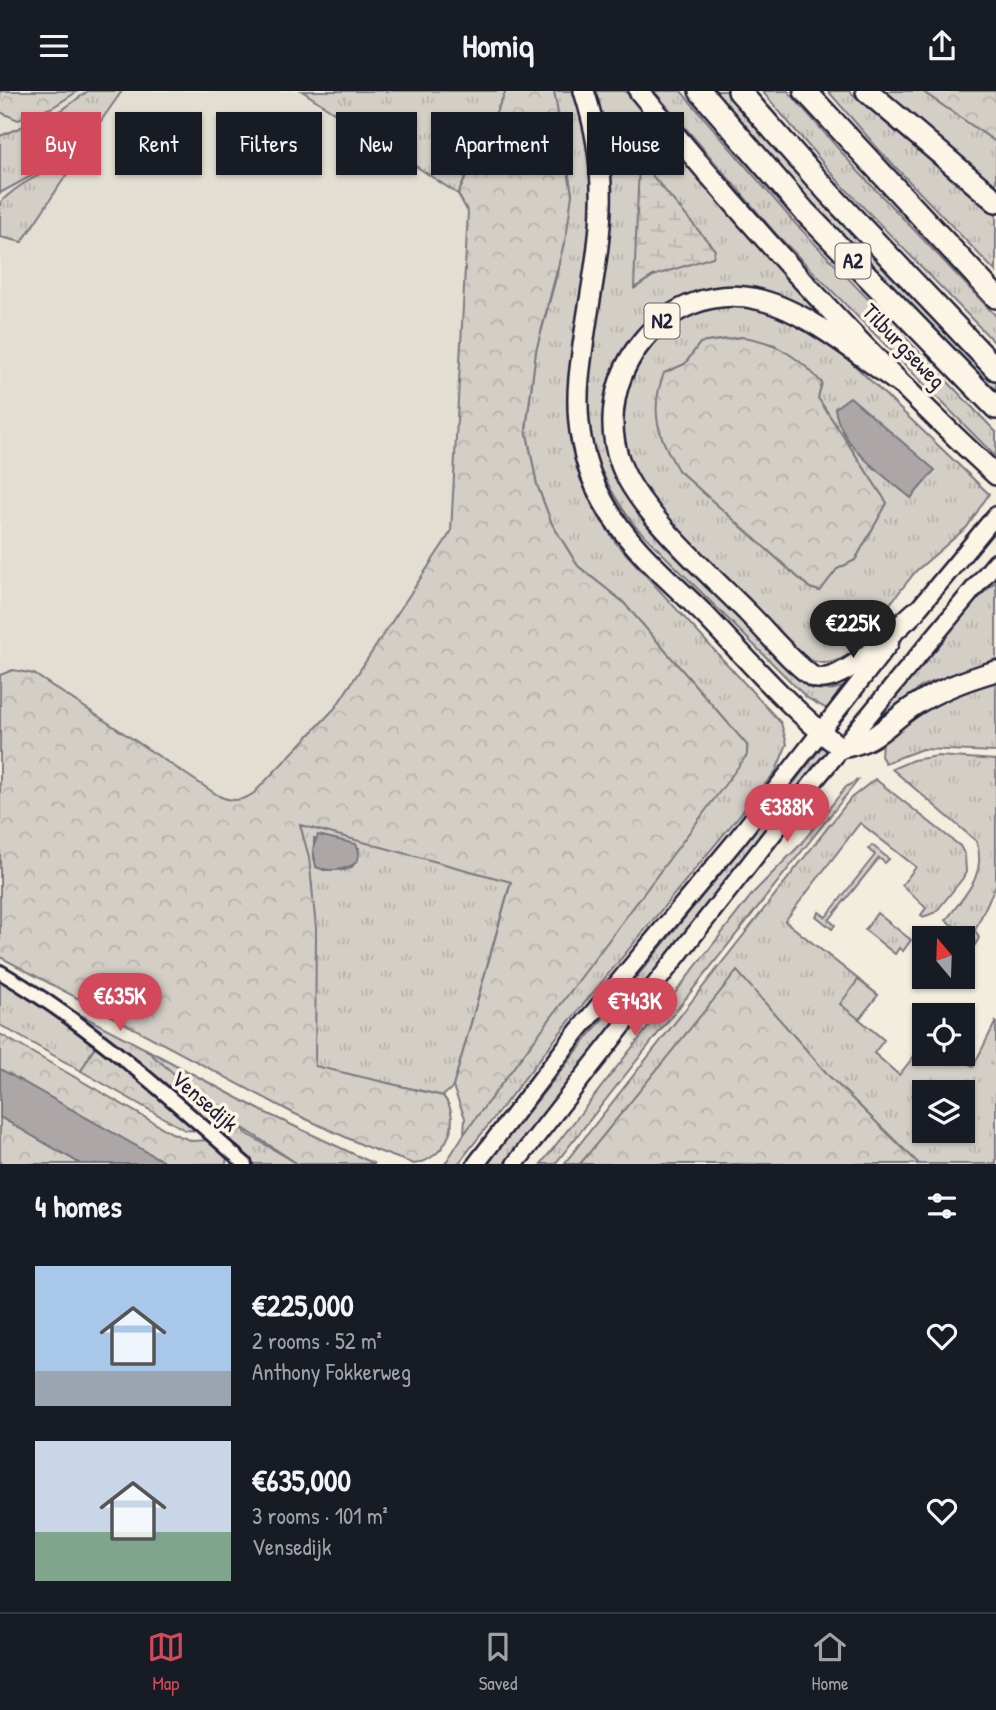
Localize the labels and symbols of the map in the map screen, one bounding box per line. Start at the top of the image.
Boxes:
road number: A2 [836,243,870,279]
street label: Tilburgseweg [856,296,953,395]
road number: N2 [644,303,680,338]
pin: €225K [804,601,902,660]
pin: €388K [738,785,836,844]
north arrow [912,926,975,989]
pin: €635K [71,974,169,1033]
pin: €743K [586,979,684,1038]
street label: Vensedijk [165,1063,246,1139]

